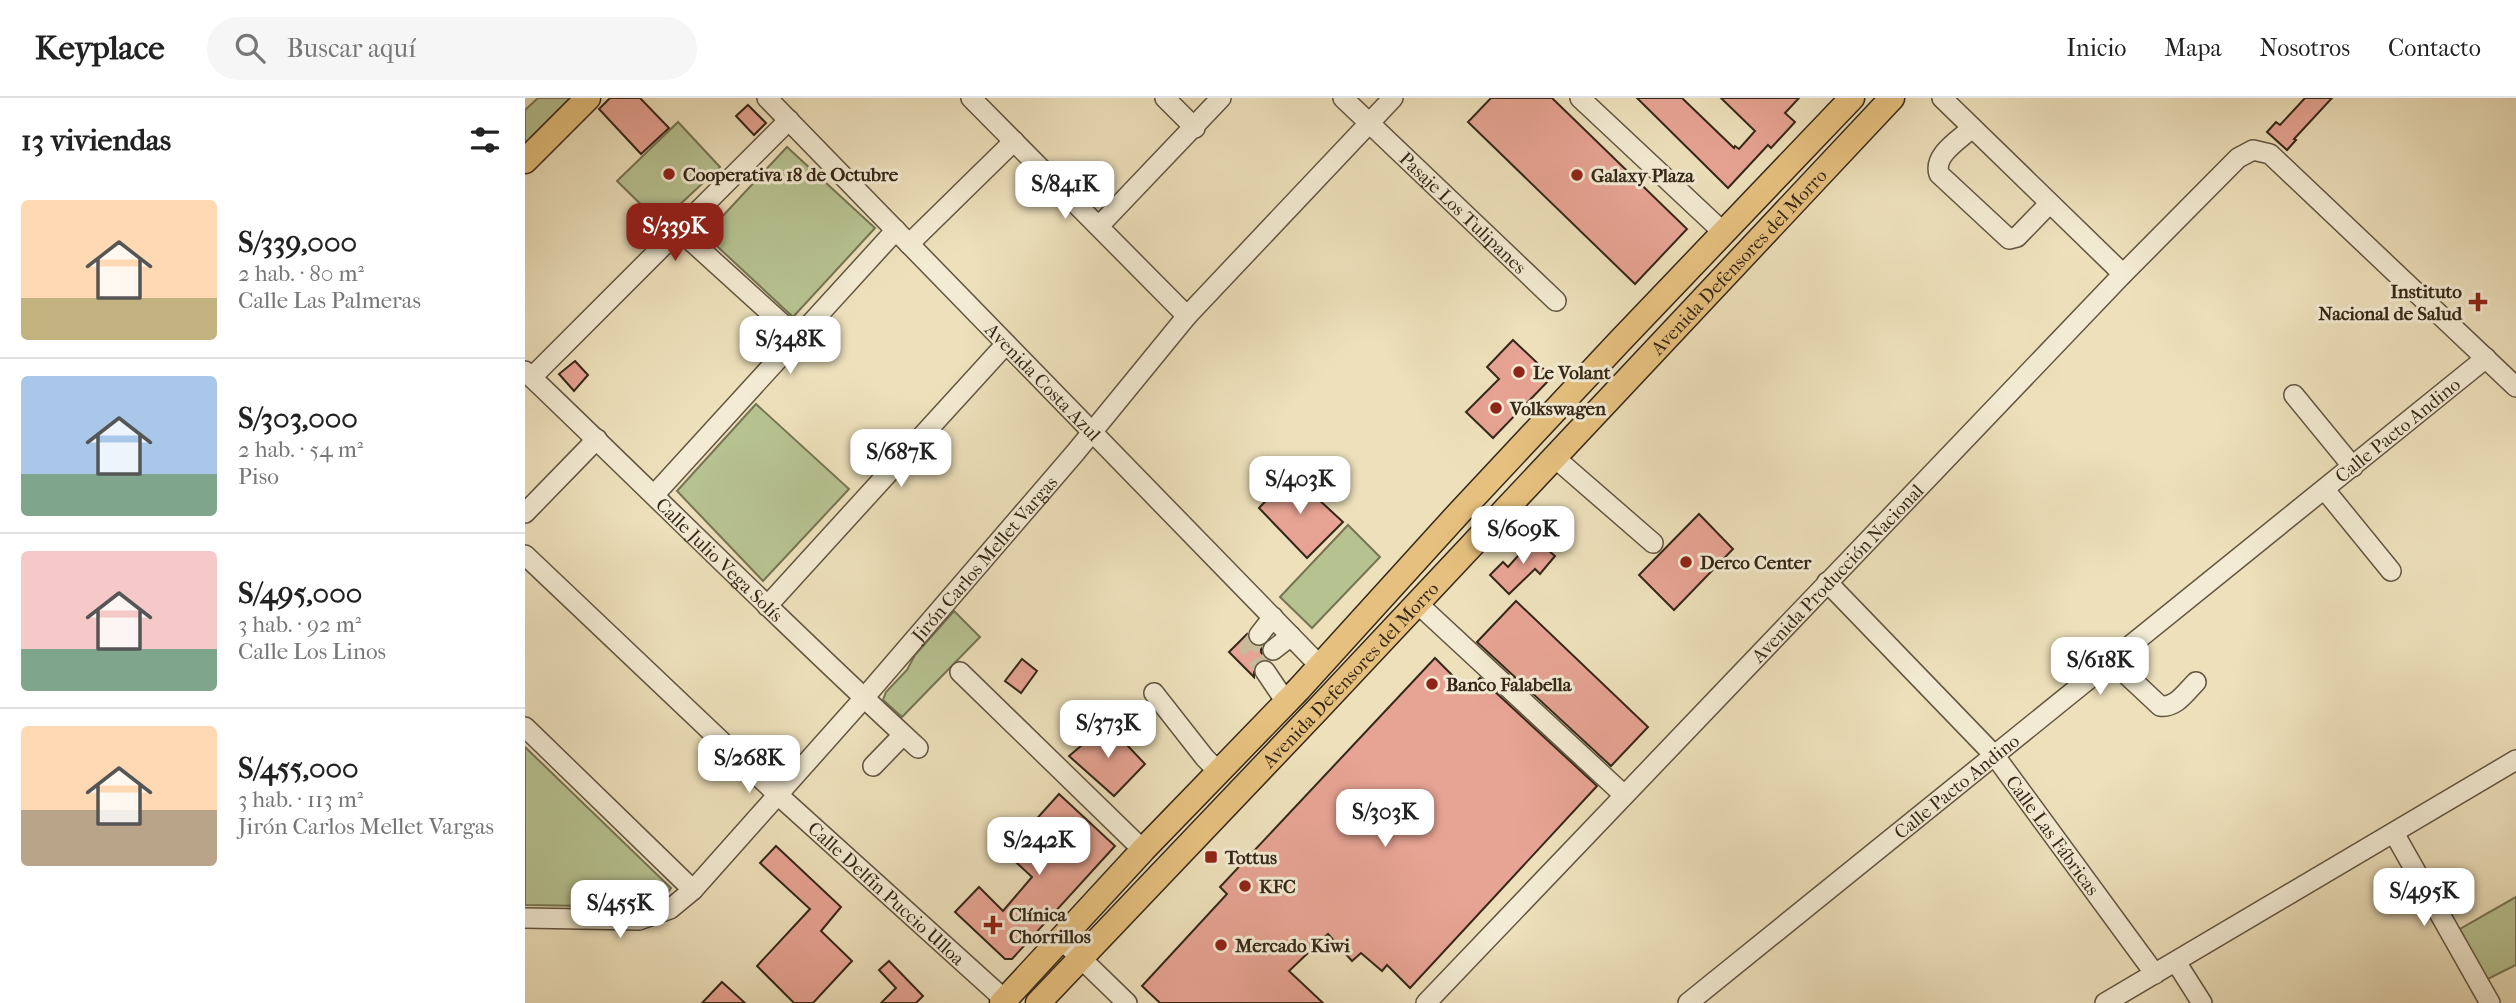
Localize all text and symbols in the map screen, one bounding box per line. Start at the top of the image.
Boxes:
search box [207,17,697,80]
text: Keyplace [35,29,165,68]
icon: search [231,29,269,67]
text: Buscar aquí [287,33,416,64]
text: Inicio [2066,34,2126,62]
text: Mapa [2164,34,2222,62]
text: Nosotros [2260,34,2350,62]
text: Contacto [2388,34,2481,62]
icon: filters [466,121,504,159]
text: 13 viviendas [21,123,171,158]
street label: Pasaje Los Tulipanes [1394,148,1530,279]
pin: S/841K [1008,162,1122,221]
place label: Cooperativa 18 de Octubre [683,164,899,186]
street label: Avenida Defensores del Morro [1646,164,1832,360]
place label: Galaxy Plaza [1591,165,1695,187]
marker: Cooperativa 18 de Octubre [661,166,677,182]
marker: Galaxy Plaza [1569,167,1585,183]
text: S/841K [1031,170,1099,197]
pin: S/339K [618,204,732,263]
text: S/339K [642,212,708,239]
text: S/339,000 [238,225,357,260]
icon: home [77,228,161,312]
text: 2 hab. · 80 m² [238,260,364,287]
place label: Instituto Nacional de Salud [2318,281,2463,325]
text: Calle Las Palmeras [238,287,421,314]
marker: Instituto Nacional de Salud [2468,292,2488,312]
pin: S/348K [733,316,847,376]
street label: Avenida Costa Azul [979,318,1105,446]
text: S/348K [756,325,824,352]
place label: Le Volant [1533,362,1611,384]
marker: Le Volant [1511,364,1527,380]
street label: Calle Pacto Andino [2331,373,2465,488]
place label: Volkswagen [1509,398,1607,420]
marker: Volkswagen [1488,400,1504,416]
text: S/303,000 [238,401,358,436]
icon: home [77,404,161,488]
pin: S/687K [844,430,958,489]
text: 2 hab. · 54 m² [238,436,363,463]
text: S/687K [866,438,936,465]
pin: S/403K [1243,456,1357,516]
text: Piso [238,463,279,490]
text: S/403K [1265,465,1335,492]
street label: Jirón Carlos Mellet Vargas [906,472,1062,648]
street label: Avenida Producción Nacional [1747,480,1928,668]
street label: Calle Julio Vega Solís [651,494,787,627]
pin: S/609K [1466,506,1580,566]
text: S/609K [1487,515,1559,542]
place label: Derco Center [1700,552,1812,574]
marker: Derco Center [1678,554,1694,570]
text: S/495,000 [238,576,362,611]
street label: Avenida Defensores del Morro [1257,578,1444,773]
icon: home [77,579,161,663]
text: 3 hab. · 92 m² [238,611,361,638]
text: Calle Los Linos [238,638,386,665]
pin: S/618K [2043,638,2157,697]
text: S/618K [2067,646,2133,673]
place label: Banco Falabella [1446,674,1573,696]
marker: Banco Falabella [1424,676,1440,692]
pin: S/373K [1051,700,1165,760]
text: S/373K [1076,709,1140,736]
street label: Calle Pacto Andino [1890,730,2024,844]
pin: S/268K [692,736,806,795]
text: S/268K [714,744,784,771]
text: S/455,000 [238,751,359,786]
icon: home [77,754,161,838]
street label: Calle Las Fábricas [2001,771,2104,900]
text: 3 hab. · 113 m² [238,786,363,813]
pin: S/303K [1328,790,1442,849]
text: S/303K [1352,798,1418,825]
text: Jirón Carlos Mellet Vargas [238,813,494,840]
street label: Calle Delfín Puccio Ulloa [803,817,969,970]
pin: S/242K [982,818,1096,877]
text: S/242K [1003,826,1075,853]
place label: Tottus [1224,847,1277,869]
marker: Tottus [1203,849,1219,865]
pin: S/495K [2367,868,2481,928]
place label: KFC [1259,876,1296,898]
text: S/495K [2389,877,2459,904]
marker: KFC [1237,878,1253,894]
pin: S/455K [563,880,677,940]
text: S/455K [587,889,653,916]
place label: Clínica Chorrillos [1009,904,1091,948]
marker: Clínica Chorrillos [983,915,1003,935]
place label: Mercado Kiwi [1234,935,1350,957]
marker: Mercado Kiwi [1213,937,1229,953]

